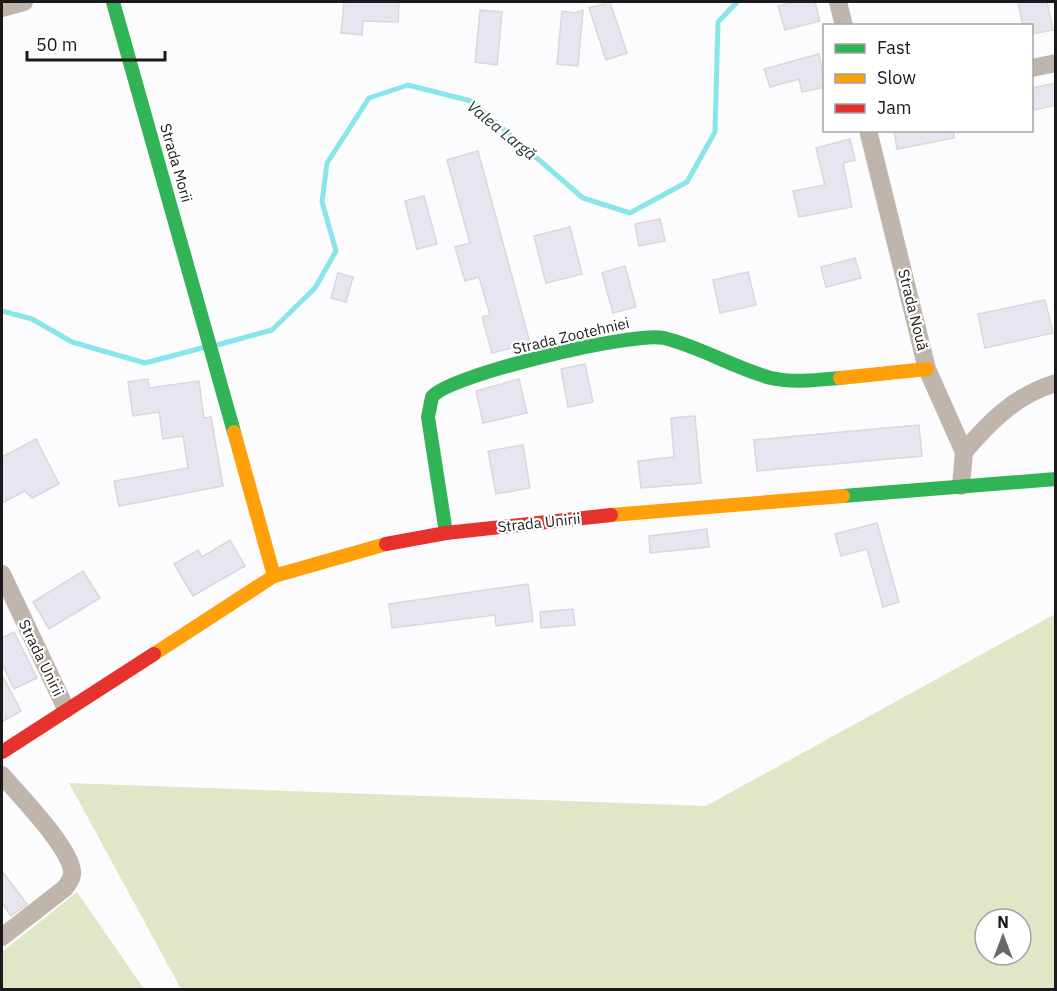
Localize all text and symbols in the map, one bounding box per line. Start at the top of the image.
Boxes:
scale bar [27,24,165,62]
legend [823,24,1033,132]
text: 50 m [36,33,78,56]
text: Fast [877,36,911,59]
text: Slow [877,66,916,89]
water label: Valea Largă [463,96,541,164]
text: Jam [877,96,912,119]
street label: Strada Morii [156,121,197,205]
street label: Strada Nouă [894,267,933,353]
street label: Strada Zootehniei [511,313,631,358]
street label: Strada Unirii [497,509,581,536]
street label: Strada Unirii [15,616,68,699]
north arrow [973,907,1033,967]
text: N [997,912,1009,932]

